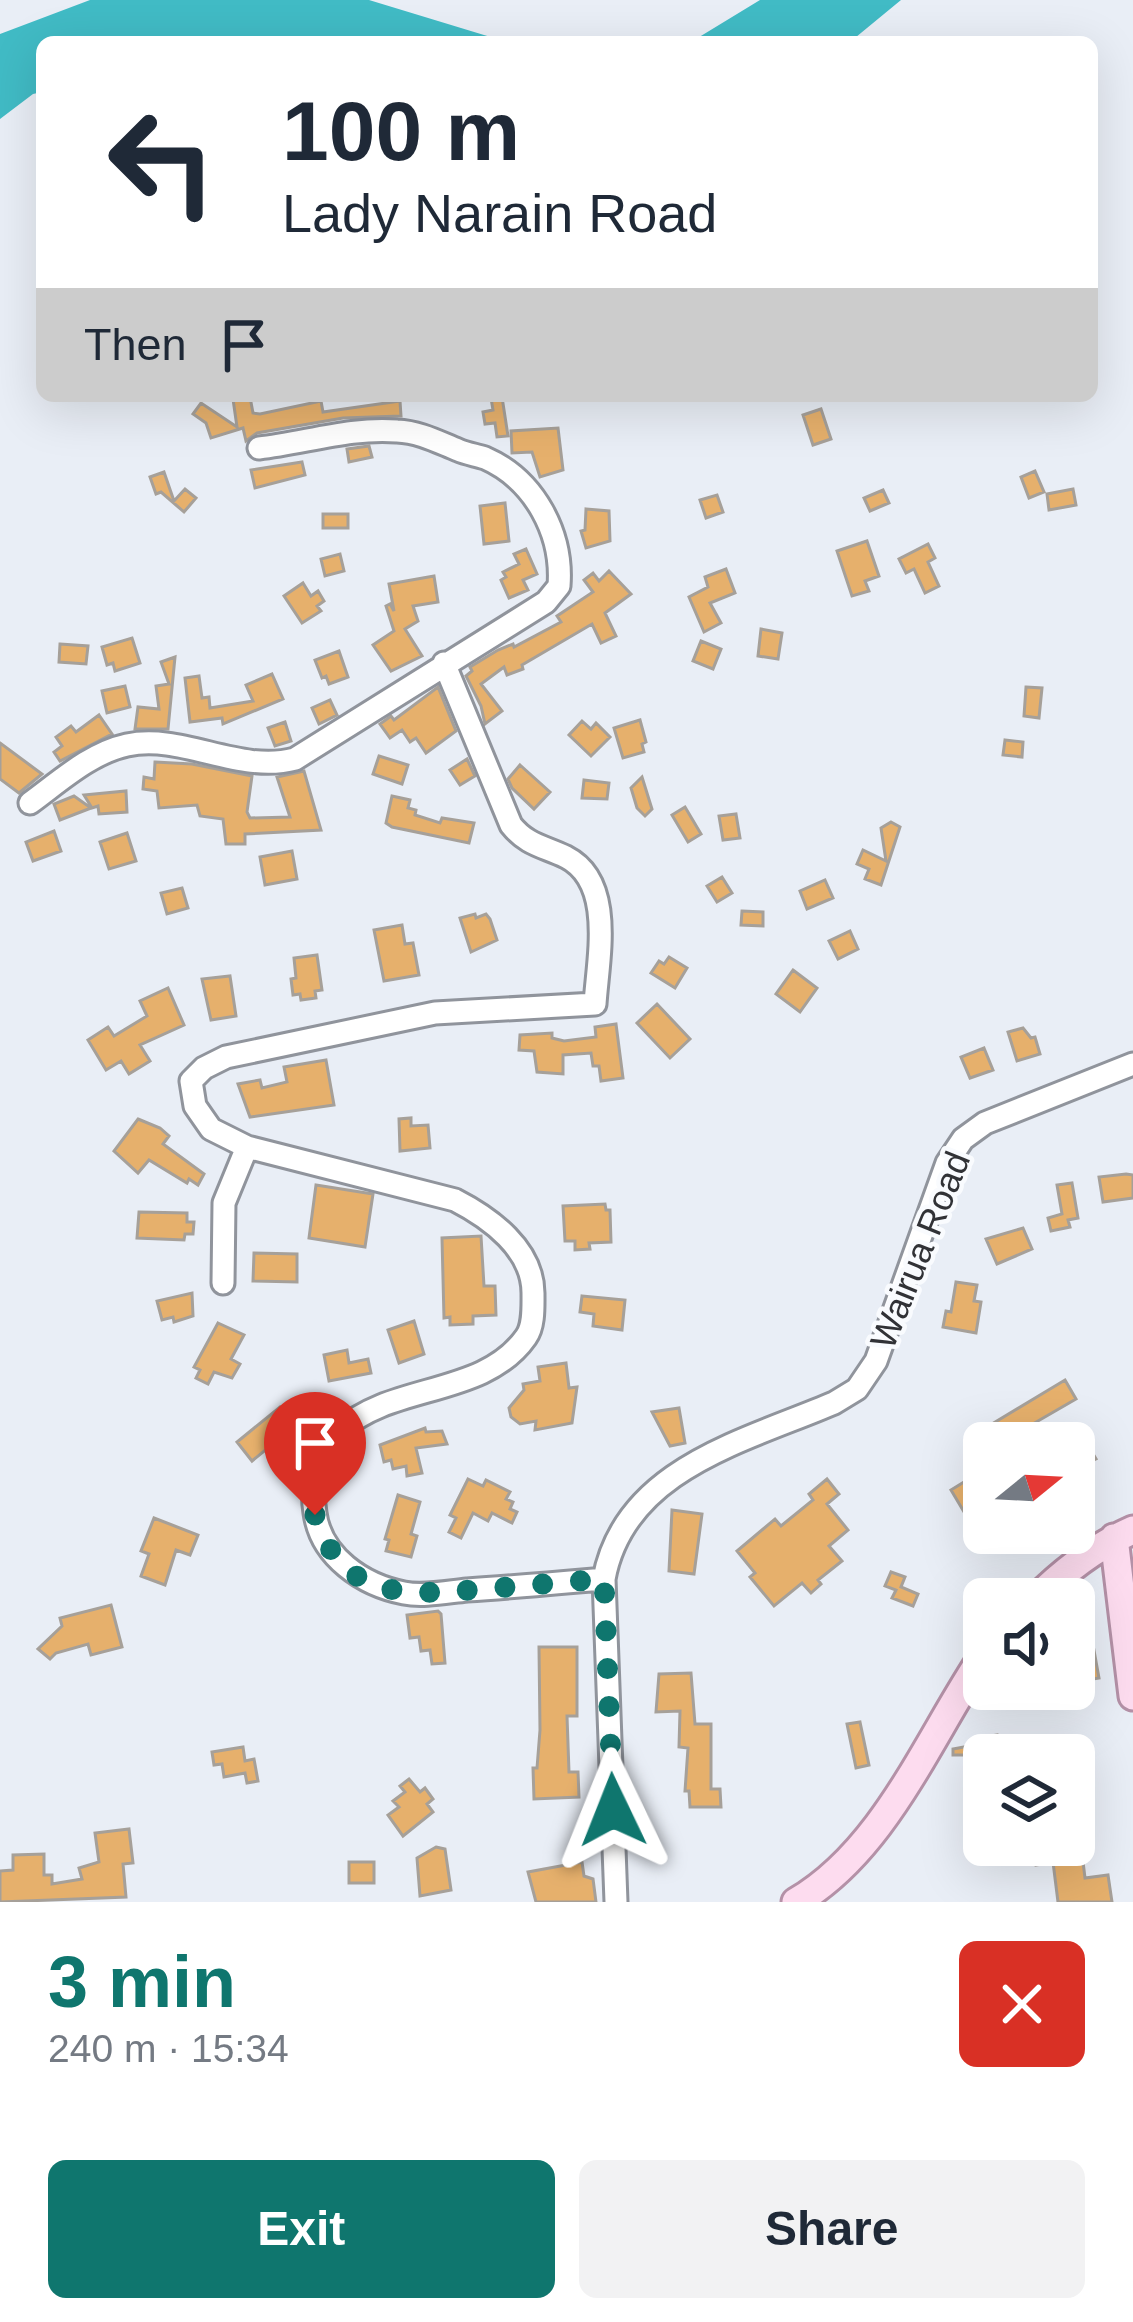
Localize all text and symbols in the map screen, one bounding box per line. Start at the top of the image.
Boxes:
icon: left [84,84,240,240]
text: 100 m [282,84,520,178]
text: Lady Narain Road [282,183,717,243]
icon: arrive [211,312,277,378]
text: Then [84,319,187,370]
street label: Wairua Road [862,1146,978,1354]
pin [264,1392,366,1515]
icon: arrive [282,1410,348,1476]
north arrow [963,1422,1095,1554]
map controls [963,1422,1095,1866]
button: sound [963,1578,1095,1710]
button: layers [963,1734,1095,1866]
position arrow [550,1747,676,1873]
button: close [959,1941,1085,2067]
text: 3 min [48,1942,236,2022]
text: 240 m · 15:34 [48,2027,289,2070]
button: Exit [48,2160,555,2298]
button: Share [579,2160,1085,2298]

